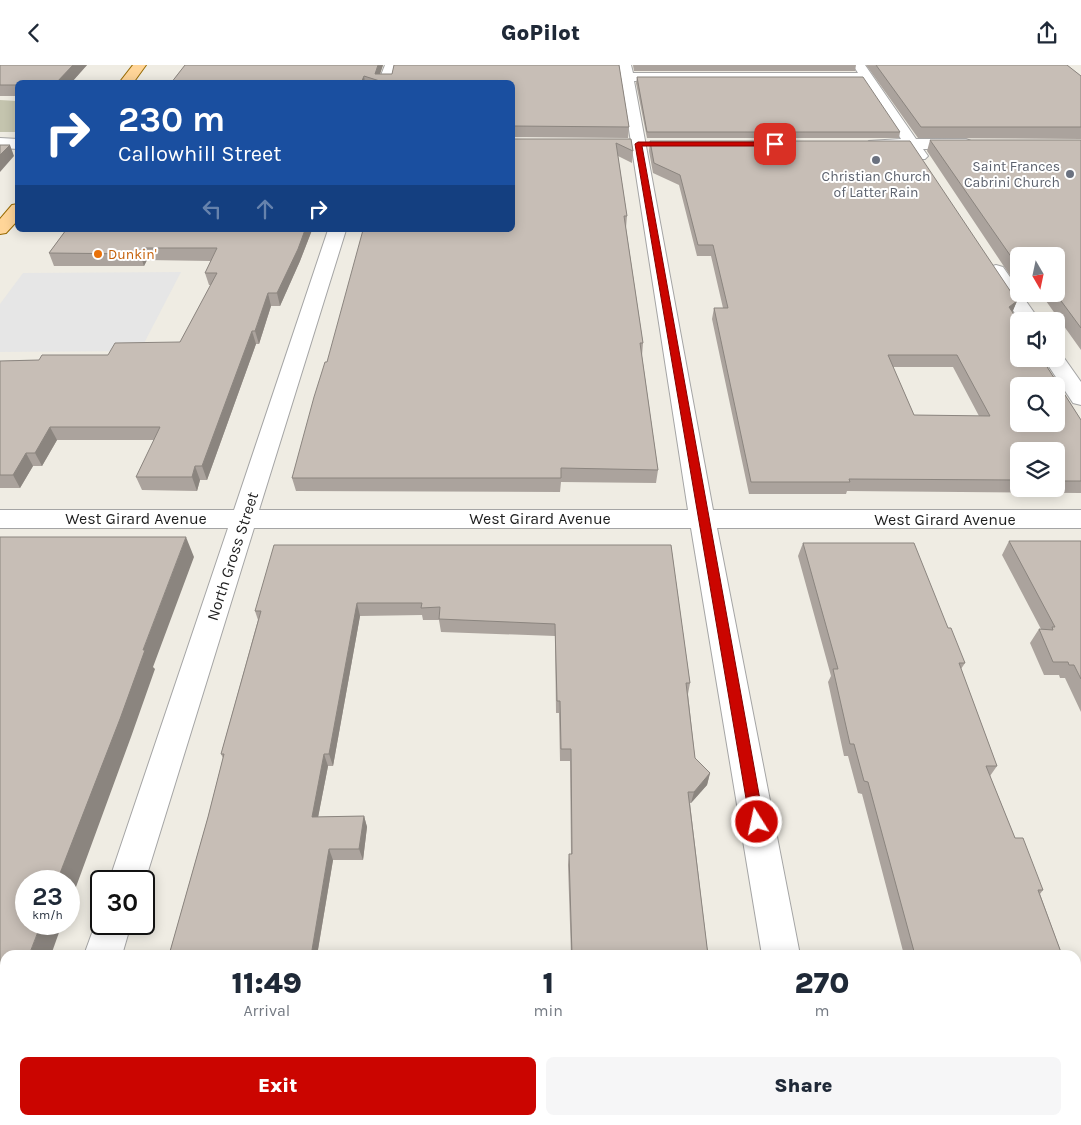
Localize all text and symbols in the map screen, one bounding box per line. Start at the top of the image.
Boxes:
icon: back [20,19,48,47]
icon: share [1033,19,1061,47]
text: GoPilot [501,20,580,46]
text: 230 m [118,99,225,140]
icon: right [35,100,100,165]
pin [754,123,796,165]
icon: arrive [761,130,789,158]
text: Callowhill Street [118,141,282,167]
marker: Christian Church of Latter Rain [870,154,882,166]
place label: Saint Frances Cabrini Church [964,158,1060,191]
place label: Christian Church of Latter Rain [822,168,930,201]
marker: Saint Frances Cabrini Church [1064,168,1076,180]
icon: left [198,195,226,223]
icon: ahead [251,195,279,223]
icon: right [304,195,332,223]
place label: Dunkin' [108,246,157,263]
north arrow [1010,247,1065,303]
map controls [1010,247,1065,497]
marker: Dunkin' [92,248,104,260]
button: sound [1010,312,1065,367]
button: search [1010,377,1065,432]
button: layers [1010,442,1065,497]
street label: North Gross Street [203,489,262,623]
street label: West Girard Avenue [65,509,207,528]
street label: West Girard Avenue [469,509,611,528]
street label: West Girard Avenue [874,510,1016,529]
position arrow [730,795,782,847]
speed limit sign: 30 [90,870,155,935]
text: 23 [32,882,63,911]
text: km/h [32,908,63,922]
text: 11:49 [232,965,302,1001]
text: 1 [543,965,554,1001]
text: 270 [795,965,850,1001]
text: Arrival [243,1001,290,1020]
text: min [534,1001,563,1020]
text: m [815,1001,829,1020]
button: Exit [20,1057,536,1115]
button: Share [546,1057,1061,1115]

